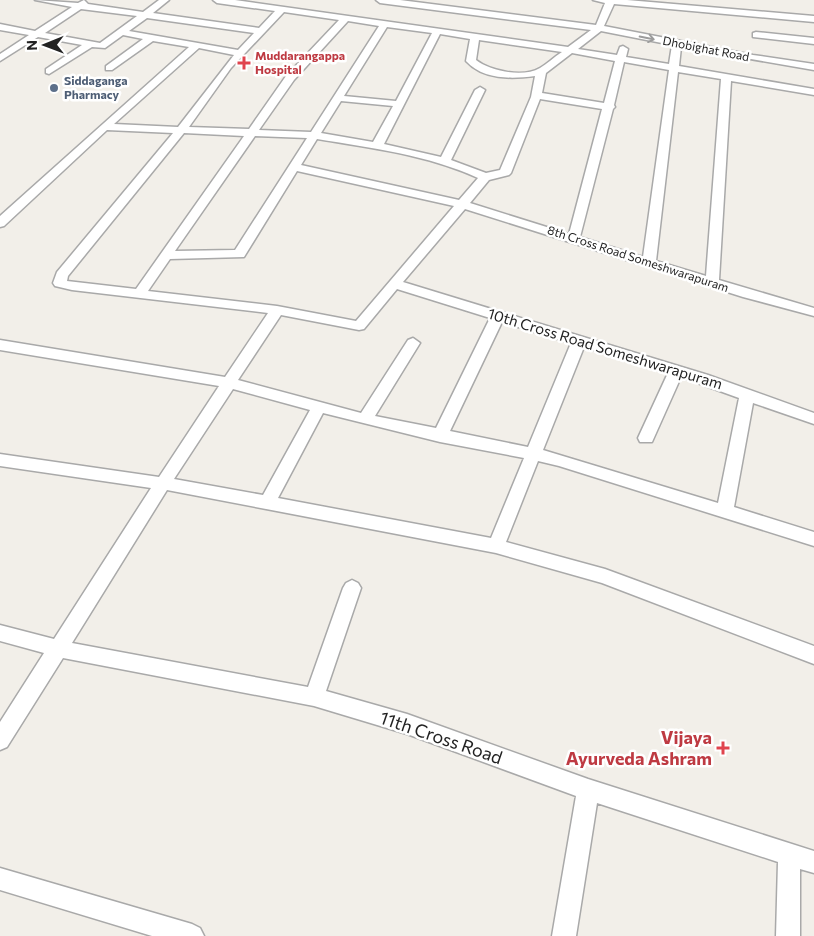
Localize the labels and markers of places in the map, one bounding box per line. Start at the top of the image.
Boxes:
place label: Muddarangappa Hospital [255,48,345,76]
marker: Muddarangappa Hospital [237,56,251,70]
place label: Siddaganga Pharmacy [64,73,128,101]
marker: Siddaganga Pharmacy [48,82,60,94]
place label: Vijaya Ayurveda Ashram [566,726,712,769]
marker: Vijaya Ayurveda Ashram [716,741,730,755]

